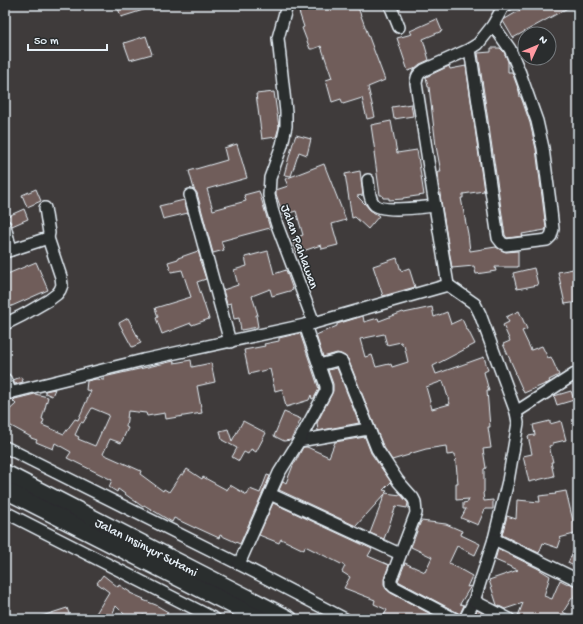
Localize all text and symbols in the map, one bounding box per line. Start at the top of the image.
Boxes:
scale bar [28,26,107,52]
north arrow [517,26,557,66]
text: N [536,34,550,47]
text: 50 m [34,35,59,49]
street label: Jalan Pahlawan [276,203,321,292]
street label: Jalan Insinyur Sutami [92,516,200,581]

